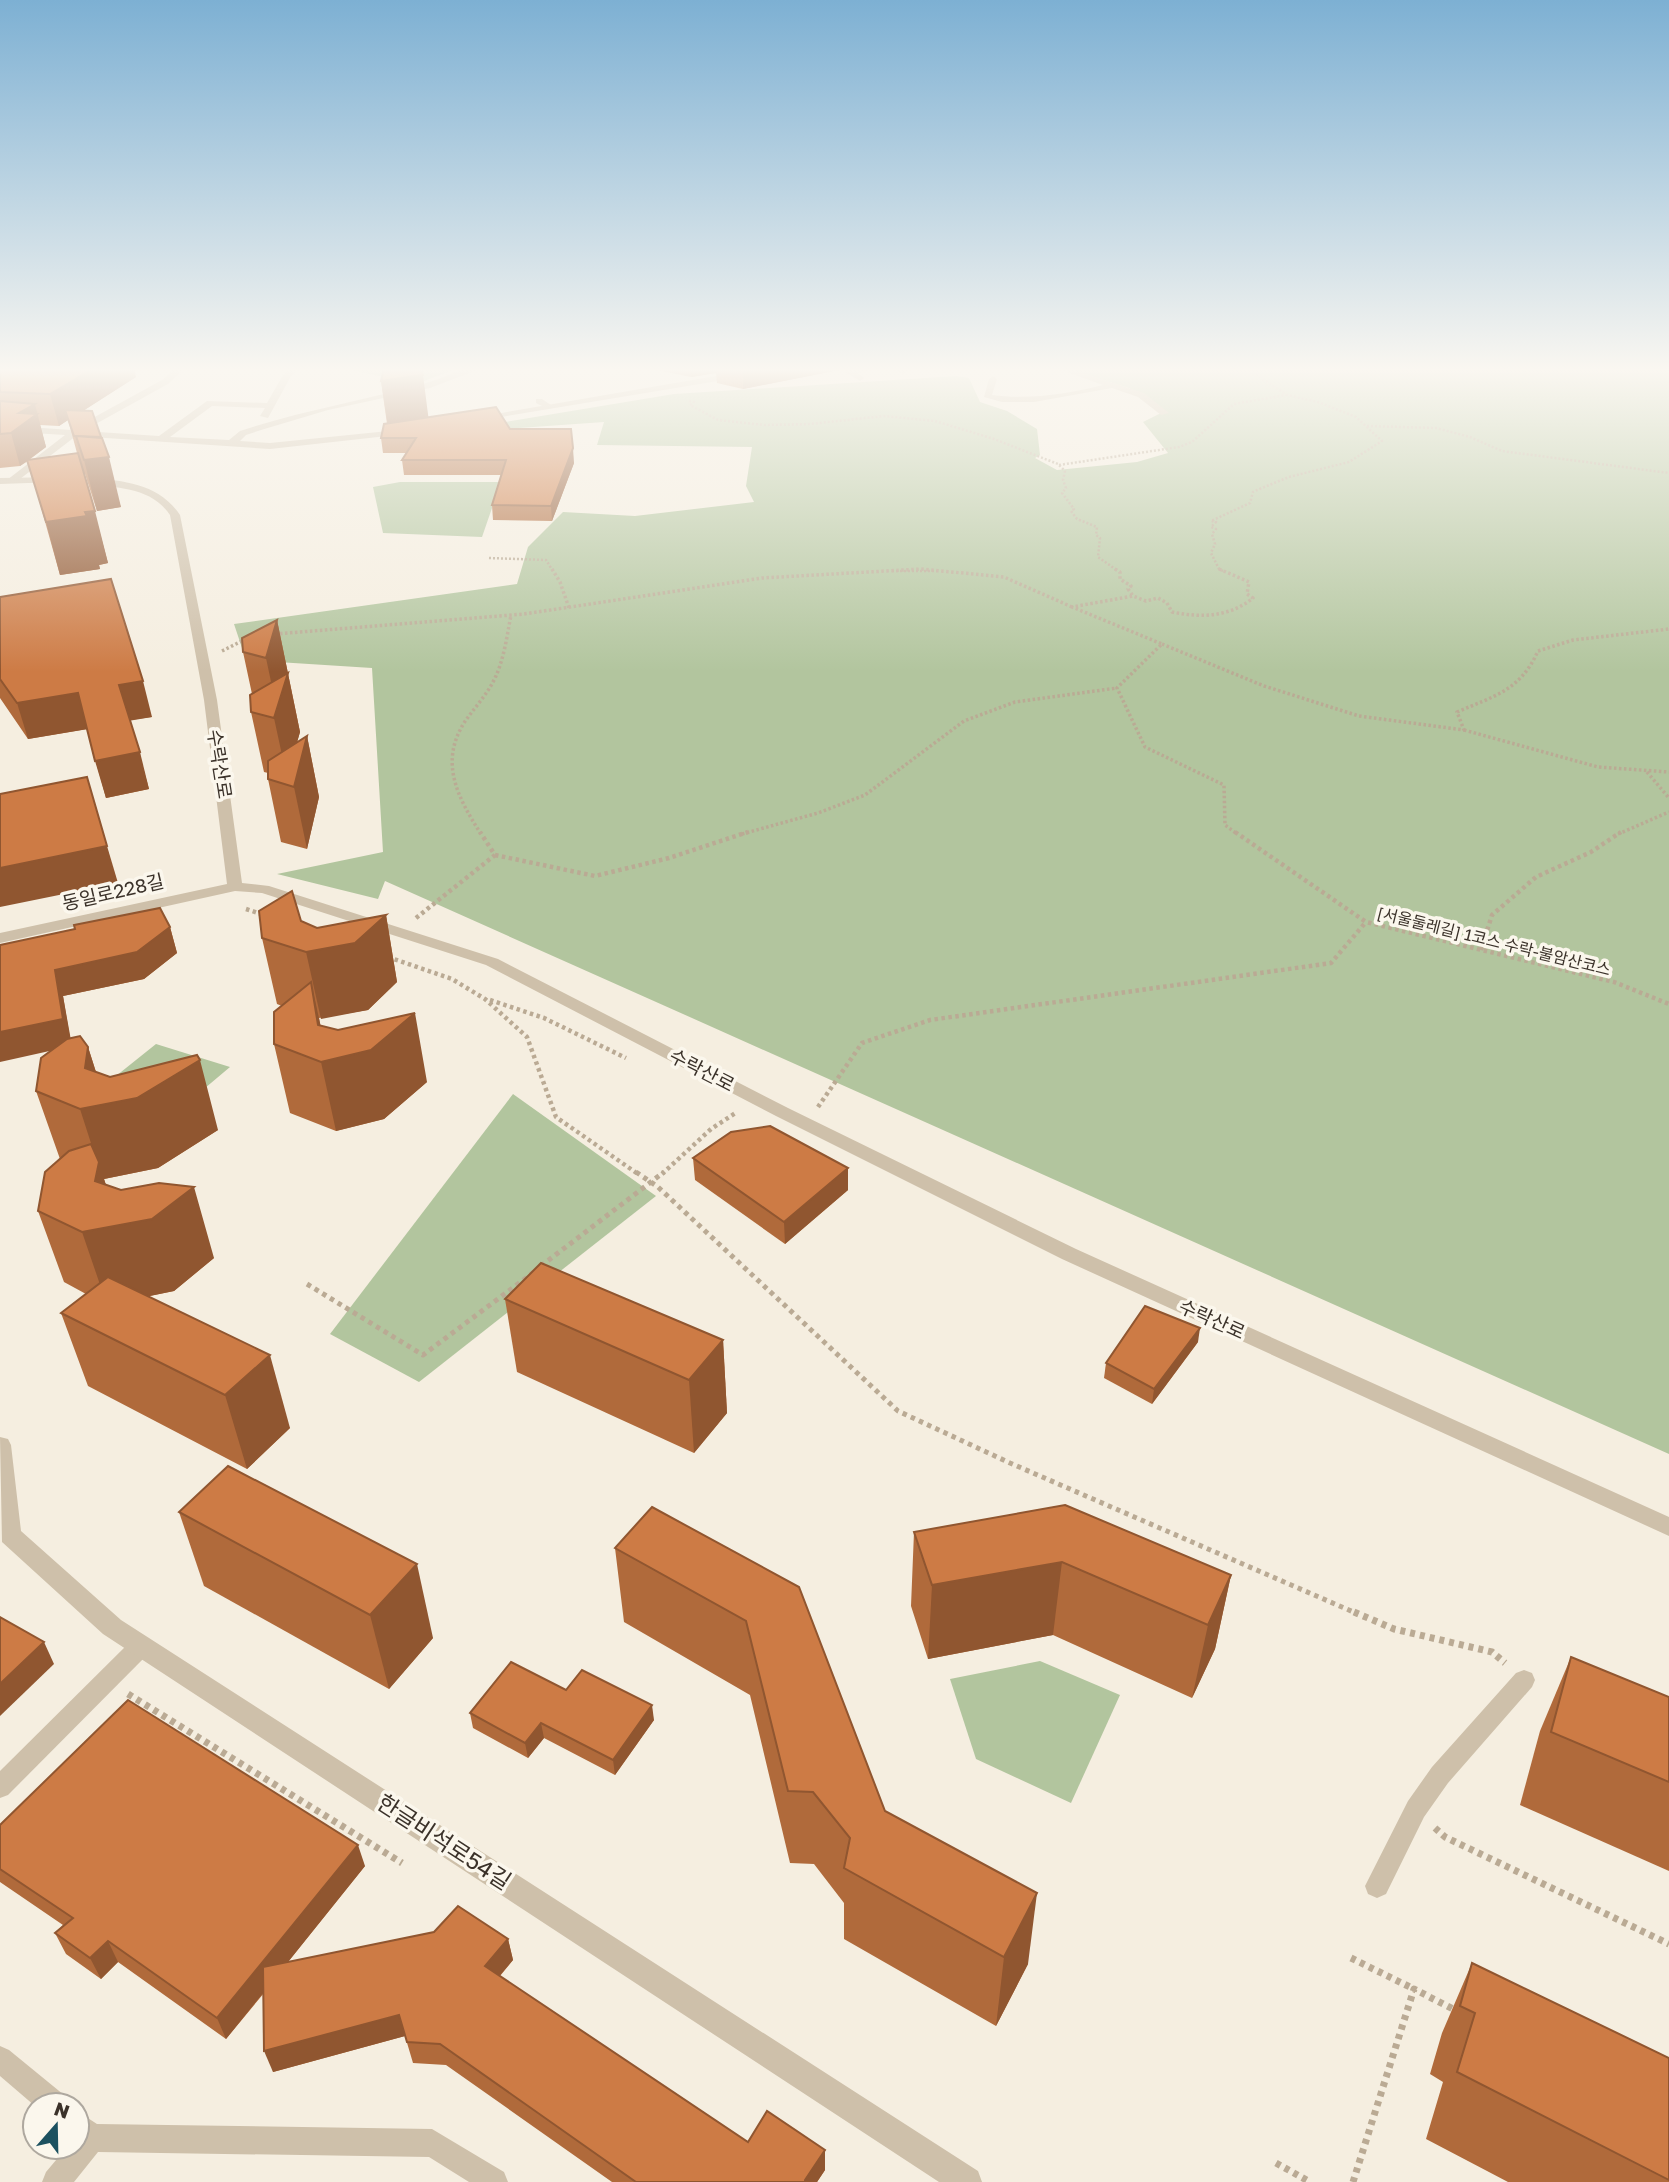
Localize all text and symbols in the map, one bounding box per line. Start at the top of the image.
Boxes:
street label: 수락산로 [204,728,237,800]
street label: 동일로228길 [60,869,166,914]
street label: [서울둘레길] 1코스 수락-불암산코스 [1375,902,1613,980]
street label: 수락산로 [666,1043,739,1096]
street label: 수락산로 [1176,1294,1249,1343]
street label: 한글비석로54길 [372,1787,517,1895]
north arrow [21,2091,91,2161]
text: N [51,2096,73,2123]

